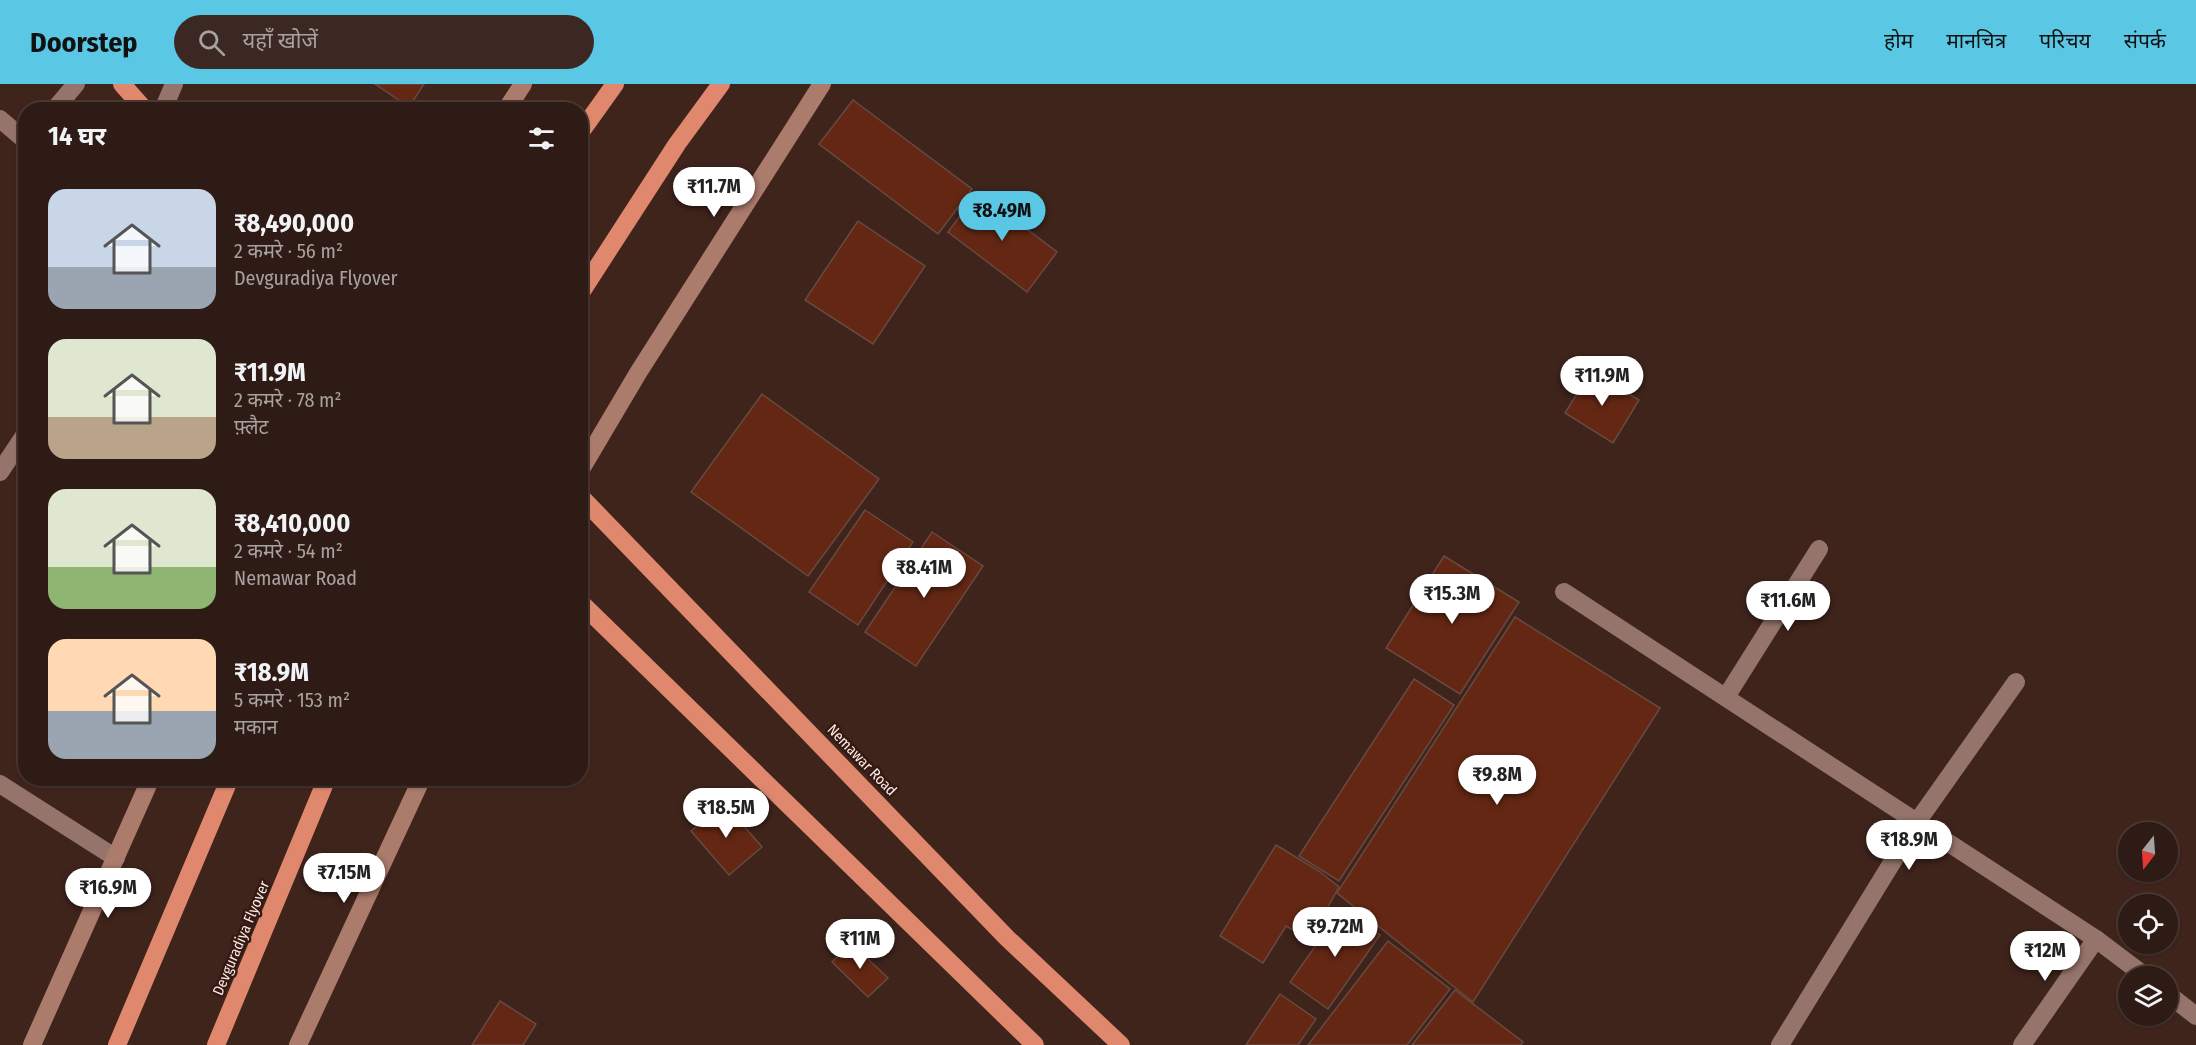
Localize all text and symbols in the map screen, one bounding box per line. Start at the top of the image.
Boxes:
search box [174,15,594,69]
text: Doorstep [30,26,138,59]
icon: search [195,26,228,59]
text: यहाँ खोजें [243,27,318,54]
text: होम [1884,28,1913,54]
text: मानचित्र [1946,28,2006,54]
text: परिचय [2039,28,2091,54]
text: संपर्क [2124,28,2166,54]
text: 14 घर [48,121,106,152]
icon: filters [525,122,558,155]
pin: ₹11.7M [665,167,763,218]
text: ₹11.7M [687,174,741,198]
pin: ₹8.49M [953,191,1051,242]
text: ₹8.49M [973,198,1031,222]
text: ₹8,490,000 [234,208,354,239]
icon: home [96,213,168,285]
text: 2 कमरे · 56 m² [234,239,343,263]
text: Devguradiya Flyover [234,266,398,290]
pin: ₹11.9M [1553,356,1651,407]
text: ₹11.9M [234,357,306,388]
icon: home [96,363,168,435]
text: ₹11.9M [1574,363,1630,387]
text: 2 कमरे · 78 m² [234,388,342,412]
text: फ़्लैट [234,415,269,439]
text: ₹8,410,000 [234,508,350,539]
icon: home [96,513,168,585]
text: 2 कमरे · 54 m² [234,539,343,563]
pin: ₹8.41M [875,548,973,599]
text: ₹8.41M [896,555,952,579]
text: Nemawar Road [234,566,357,590]
pin: ₹15.3M [1403,574,1501,625]
text: ₹15.3M [1424,581,1480,605]
pin: ₹11.6M [1739,581,1837,632]
text: ₹11.6M [1760,588,1816,612]
text: ₹18.9M [234,657,309,688]
icon: home [96,663,168,735]
text: 5 कमरे · 153 m² [234,688,350,712]
text: मकान [234,715,278,739]
street label: Nemawar Road [824,721,900,799]
pin: ₹9.8M [1455,755,1539,806]
text: ₹9.8M [1472,762,1522,786]
pin: ₹18.5M [677,788,775,839]
text: ₹18.5M [697,795,755,819]
pin: ₹18.9M [1860,820,1958,871]
north arrow [2118,822,2178,882]
map controls [2118,822,2178,1026]
text: ₹18.9M [1880,827,1938,851]
pin: ₹7.15M [295,853,393,904]
text: ₹7.15M [317,860,371,884]
pin: ₹16.9M [59,868,157,919]
text: ₹16.9M [79,875,137,899]
street label: Devguradiya Flyover [209,877,274,998]
button: locate [2118,894,2178,954]
pin: ₹9.72M [1286,907,1384,958]
text: ₹9.72M [1307,914,1363,938]
pin: ₹11M [824,919,896,970]
text: ₹11M [840,926,880,950]
pin: ₹12M [2009,931,2081,982]
text: ₹12M [2024,938,2066,962]
button: layers [2118,966,2178,1026]

